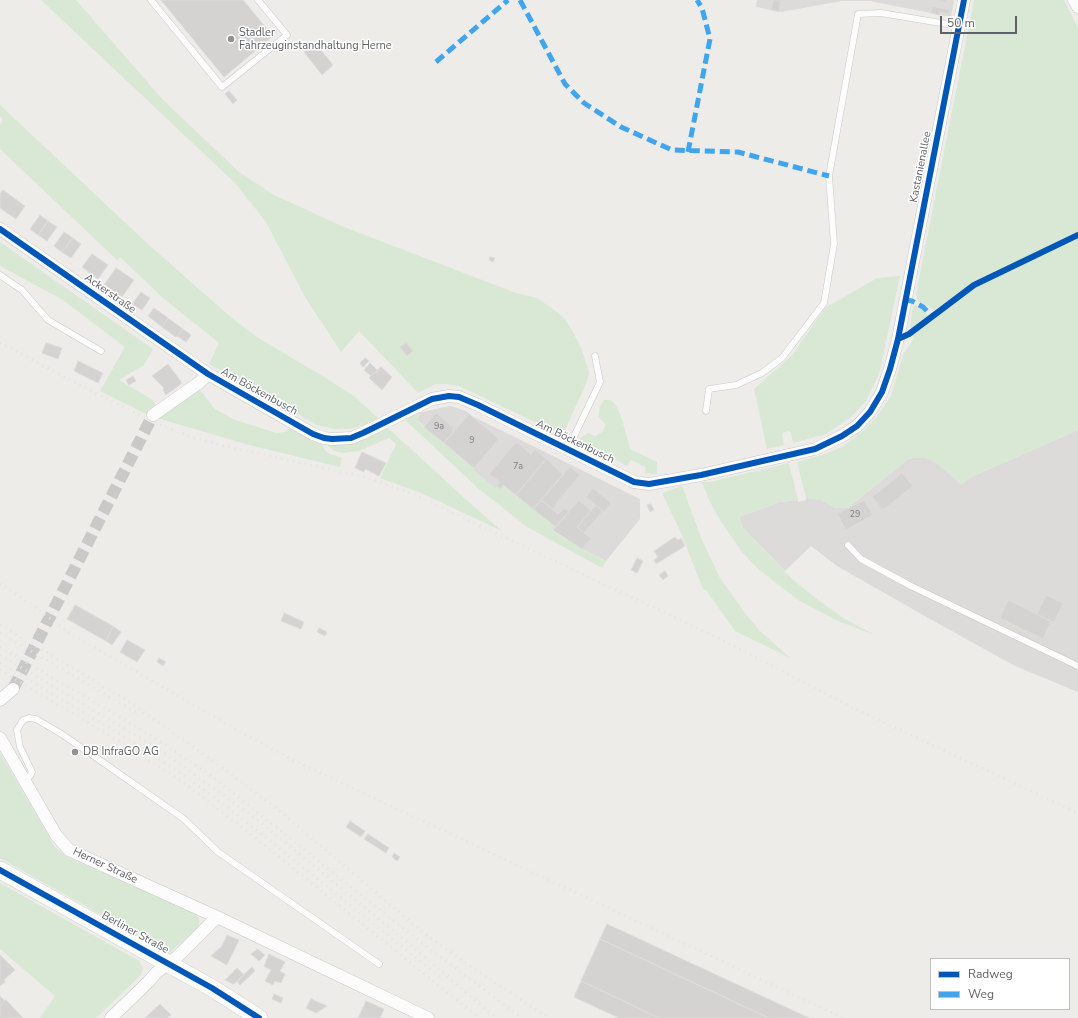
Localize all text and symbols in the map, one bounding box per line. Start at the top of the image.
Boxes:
scale bar [942,8,1019,34]
text: 50 m [947,15,975,31]
place label: Stadler Fahrzeuginstandhaltung Herne [239,26,392,52]
marker: Stadler Fahrzeuginstandhaltung Herne [226,34,236,44]
street label: Kastanienallee [908,130,934,204]
street label: Ackerstraße [82,272,138,316]
street label: Am Böckenbusch [218,365,300,419]
street label: Am Böckenbusch [534,417,616,467]
house number: 9a [434,422,444,432]
house number: 9 [469,436,475,446]
house number: 7a [513,462,523,472]
house number: 29 [850,510,860,520]
place label: DB InfraGO AG [83,745,159,759]
marker: DB InfraGO AG [70,747,80,757]
street label: Herner Straße [71,845,139,887]
street label: Berliner Straße [99,909,171,957]
legend [930,958,1070,1010]
text: Radweg [968,966,1013,982]
text: Weg [968,986,994,1002]

